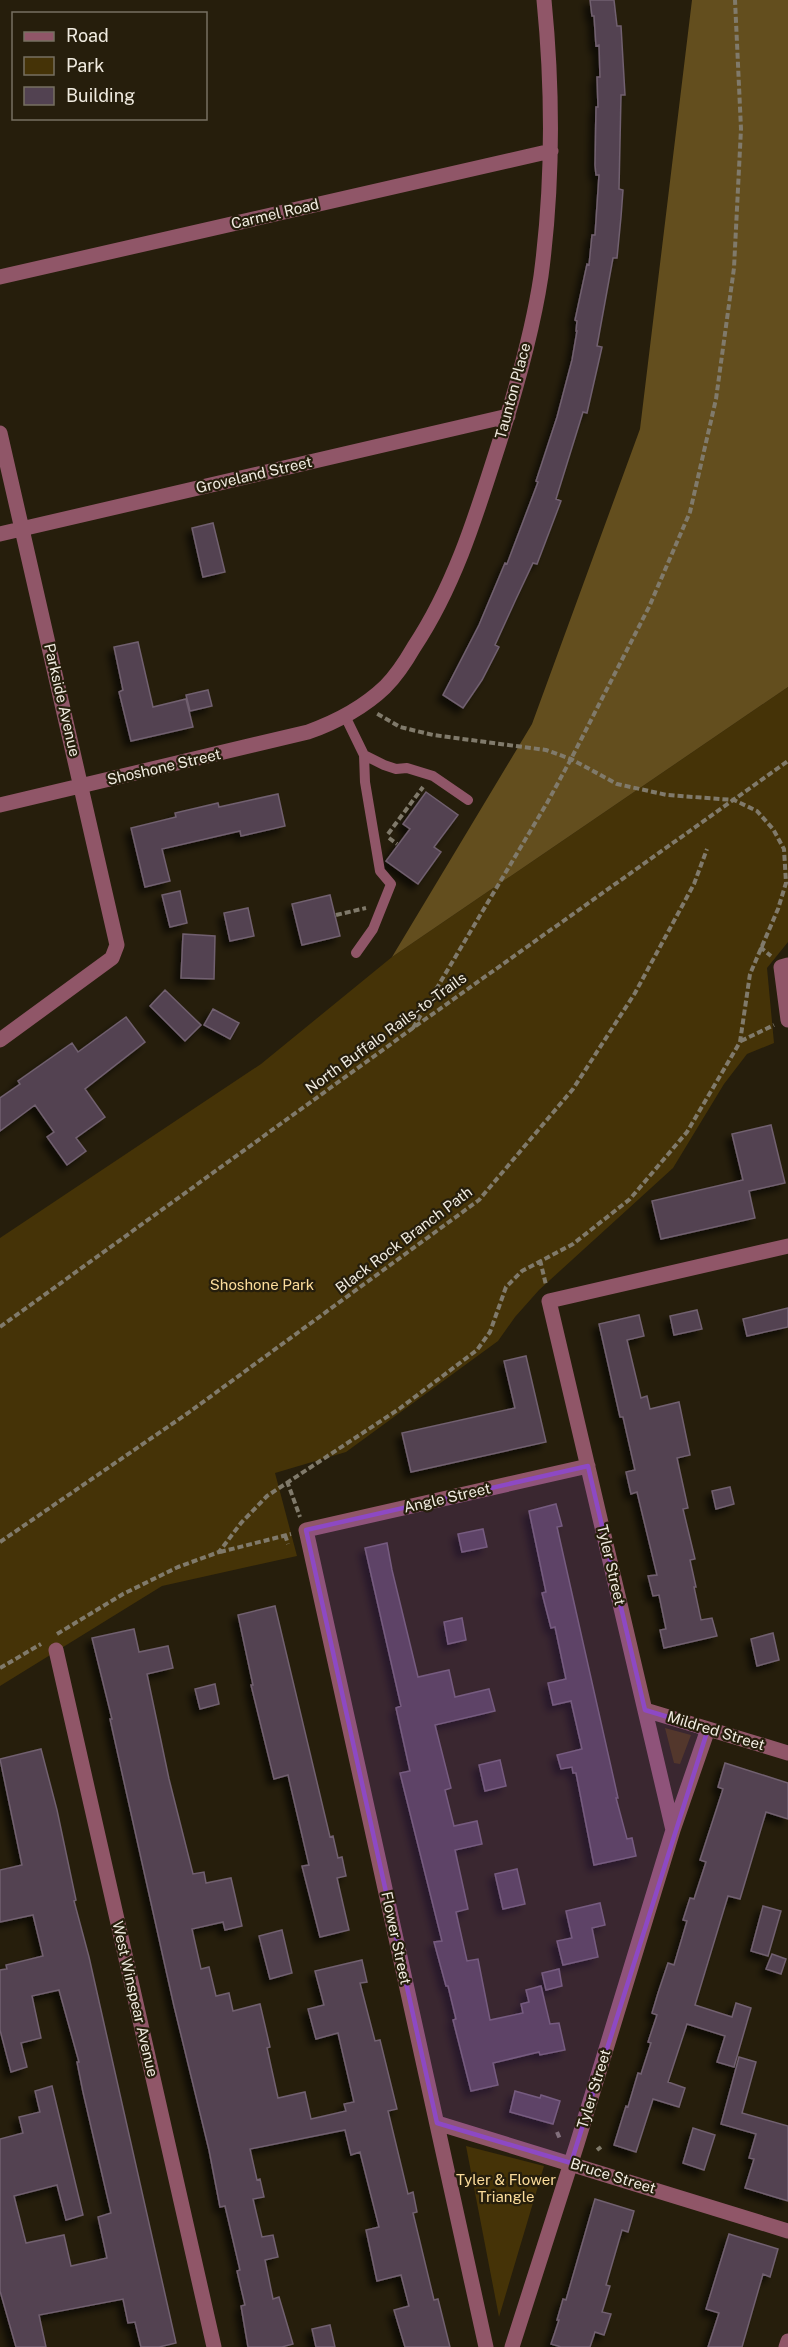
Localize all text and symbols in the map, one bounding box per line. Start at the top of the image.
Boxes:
legend [12,12,207,120]
text: Road [66,25,109,46]
text: Park [66,55,104,76]
text: Building [66,85,135,106]
street label: Carmel Road [229,195,320,232]
street label: Taunton Place [492,341,534,441]
street label: Groveland Street [194,453,314,496]
street label: Parkside Avenue [41,642,84,758]
street label: Shoshone Street [105,745,223,788]
street label: North Buffalo Rails-to-Trails [302,969,469,1097]
street label: Black Rock Branch Path [332,1183,475,1296]
park label: Shoshone Park [210,1276,314,1293]
street label: Angle Street [402,1479,492,1516]
street label: Tyler Street [594,1523,629,1607]
street label: Mildred Street [665,1708,767,1753]
street label: Flower Street [378,1890,415,1986]
street label: West Winspear Avenue [109,1919,162,2079]
street label: Tyler Street [573,2047,614,2131]
street label: Bruce Street [568,2154,658,2197]
park label: Tyler & Flower Triangle [456,2171,556,2205]

